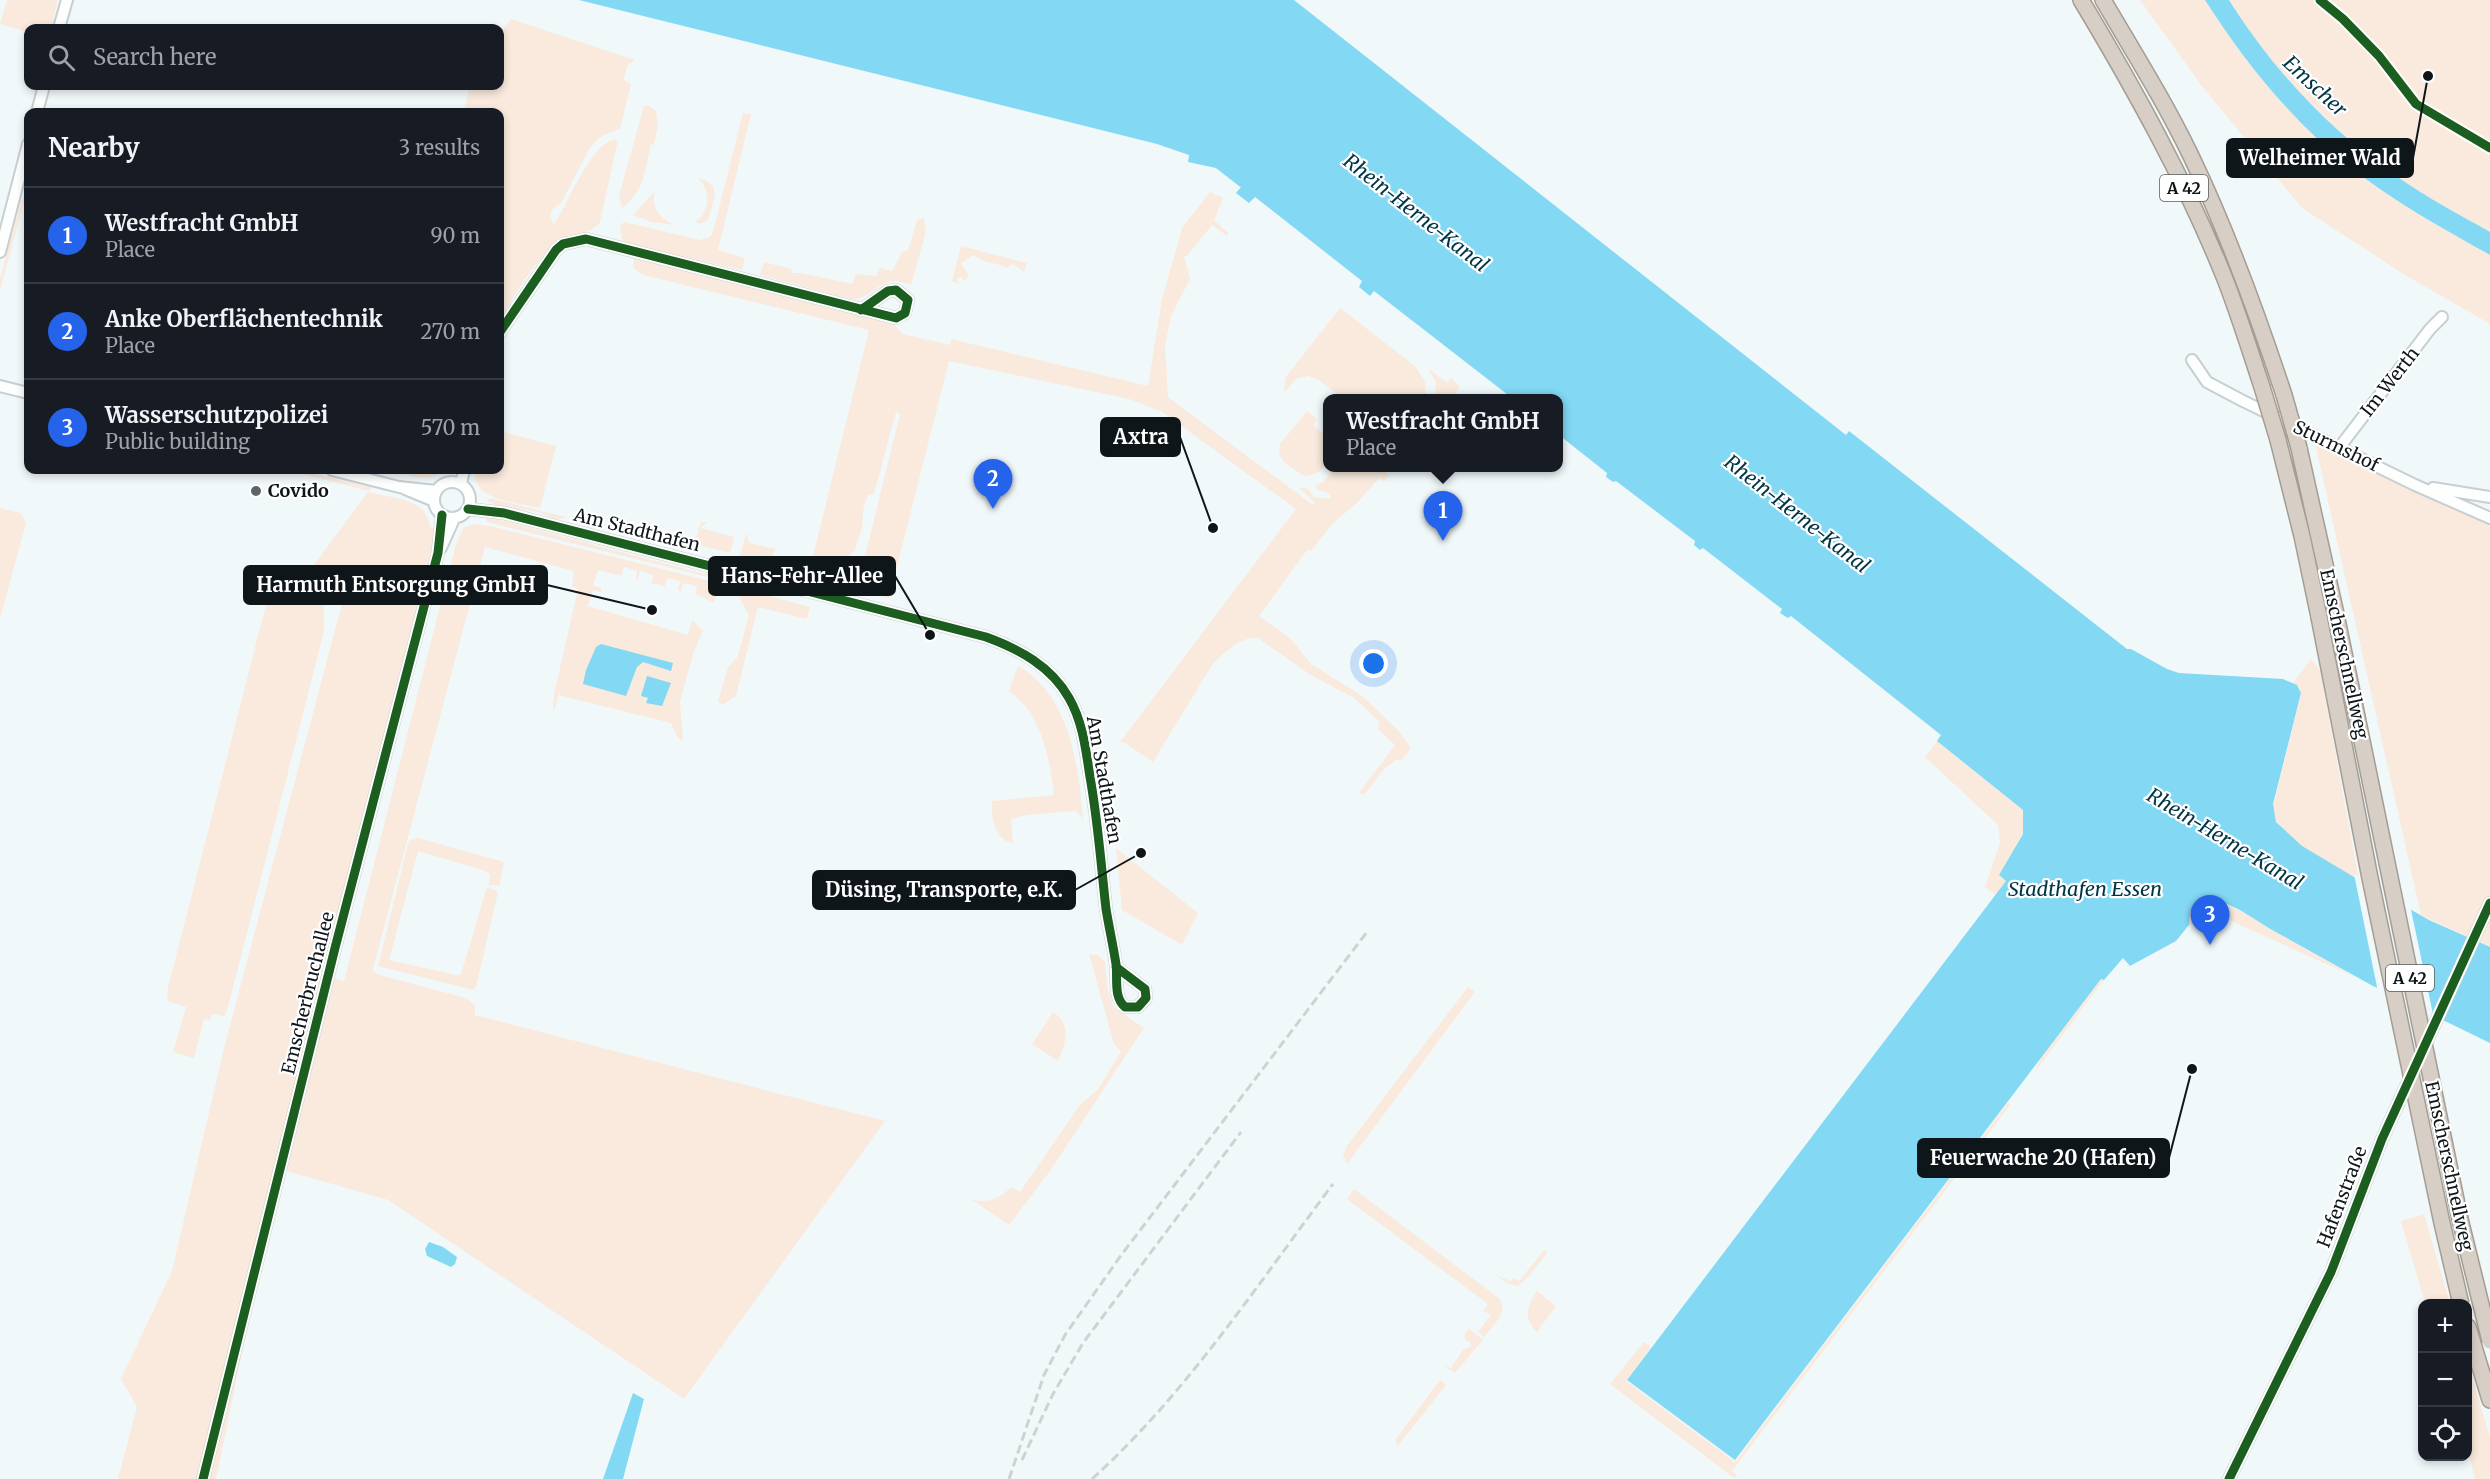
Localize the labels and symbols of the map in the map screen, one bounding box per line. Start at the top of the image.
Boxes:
water label: Emscher [2278,50,2353,122]
callout: Welheimer Wald [2227,139,2413,177]
text: Welheimer Wald [2238,145,2401,170]
water label: Rhein-Herne-Kanal [1339,148,1494,277]
road number: A 42 [2160,175,2208,201]
street label: Im Werth [2355,342,2424,421]
street label: Sturmshof [2290,415,2384,477]
callout: Axtra [1101,418,1180,456]
text: Axtra [1112,424,1169,449]
water label: Rhein-Herne-Kanal [1720,449,1875,578]
pin: 2 [974,460,1012,509]
place label: Covido [268,479,329,502]
marker: Covido [249,484,263,498]
pin: 1 [1424,492,1462,541]
street label: Am Stadthafen [571,502,703,556]
callout: Hans-Fehr-Allee [709,557,895,595]
text: Hans-Fehr-Allee [721,563,883,588]
callout: Harmuth Entsorgung GmbH [244,566,547,604]
street label: Emscherschnellweg [2315,567,2374,741]
text: Harmuth Entsorgung GmbH [256,572,536,597]
your location [1359,649,1388,678]
street label: Am Stadthafen [1082,713,1127,846]
water label: Rhein-Herne-Kanal [2143,782,2308,895]
callout: Düsing, Transporte, e.K. [813,871,1075,909]
water label: Stadthafen Essen [2008,876,2162,901]
text: Düsing, Transporte, e.K. [825,877,1063,903]
pin: 3 [2190,896,2230,945]
street label: Emscherbruchallee [276,909,339,1077]
road number: A 42 [2386,965,2434,991]
street label: Emscherschnellweg [2420,1079,2479,1253]
callout: Feuerwache 20 (Hafen) [1918,1139,2169,1177]
street label: Hafenstraße [2312,1143,2371,1251]
text: Feuerwache 20 (Hafen) [1930,1145,2156,1170]

